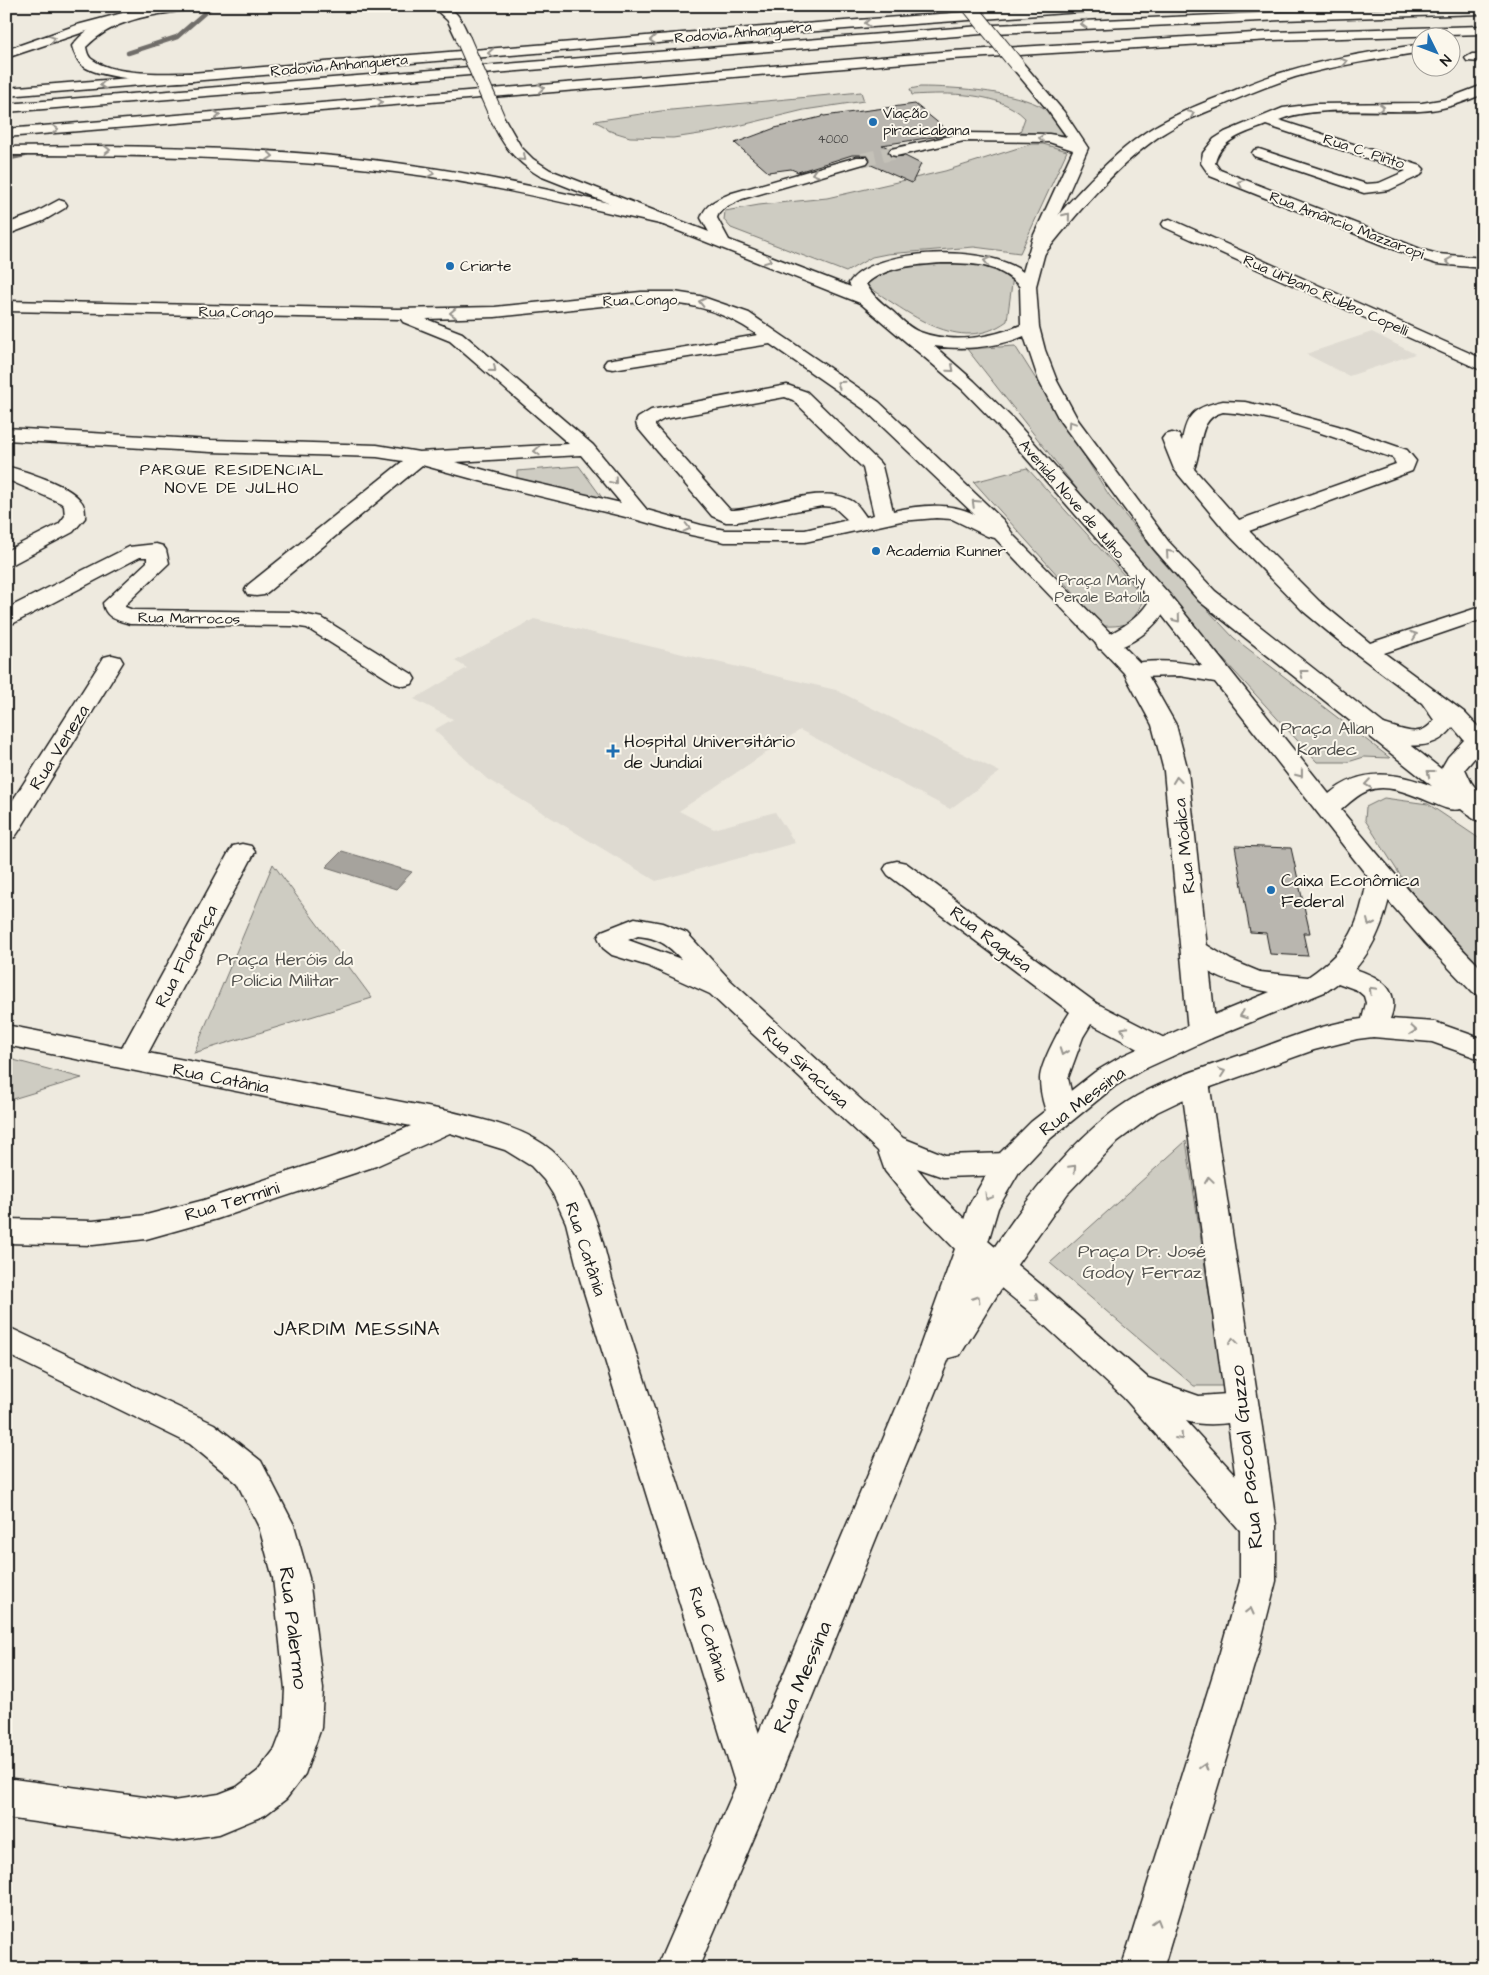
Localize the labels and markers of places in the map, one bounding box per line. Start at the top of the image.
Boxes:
place label: Viação piracicabana [883,103,970,141]
marker: Viação piracicabana [867,116,879,128]
place label: Criarte [460,256,511,277]
marker: Criarte [444,260,456,272]
place label: Academia Runner [886,541,1006,562]
marker: Academia Runner [870,545,882,557]
place label: Hospital Universitário de Jundiaí [624,729,795,775]
marker: Hospital Universitário de Jundiaí [606,744,620,758]
place label: Caixa Econômica Federal [1281,868,1419,914]
marker: Caixa Econômica Federal [1265,884,1277,896]

